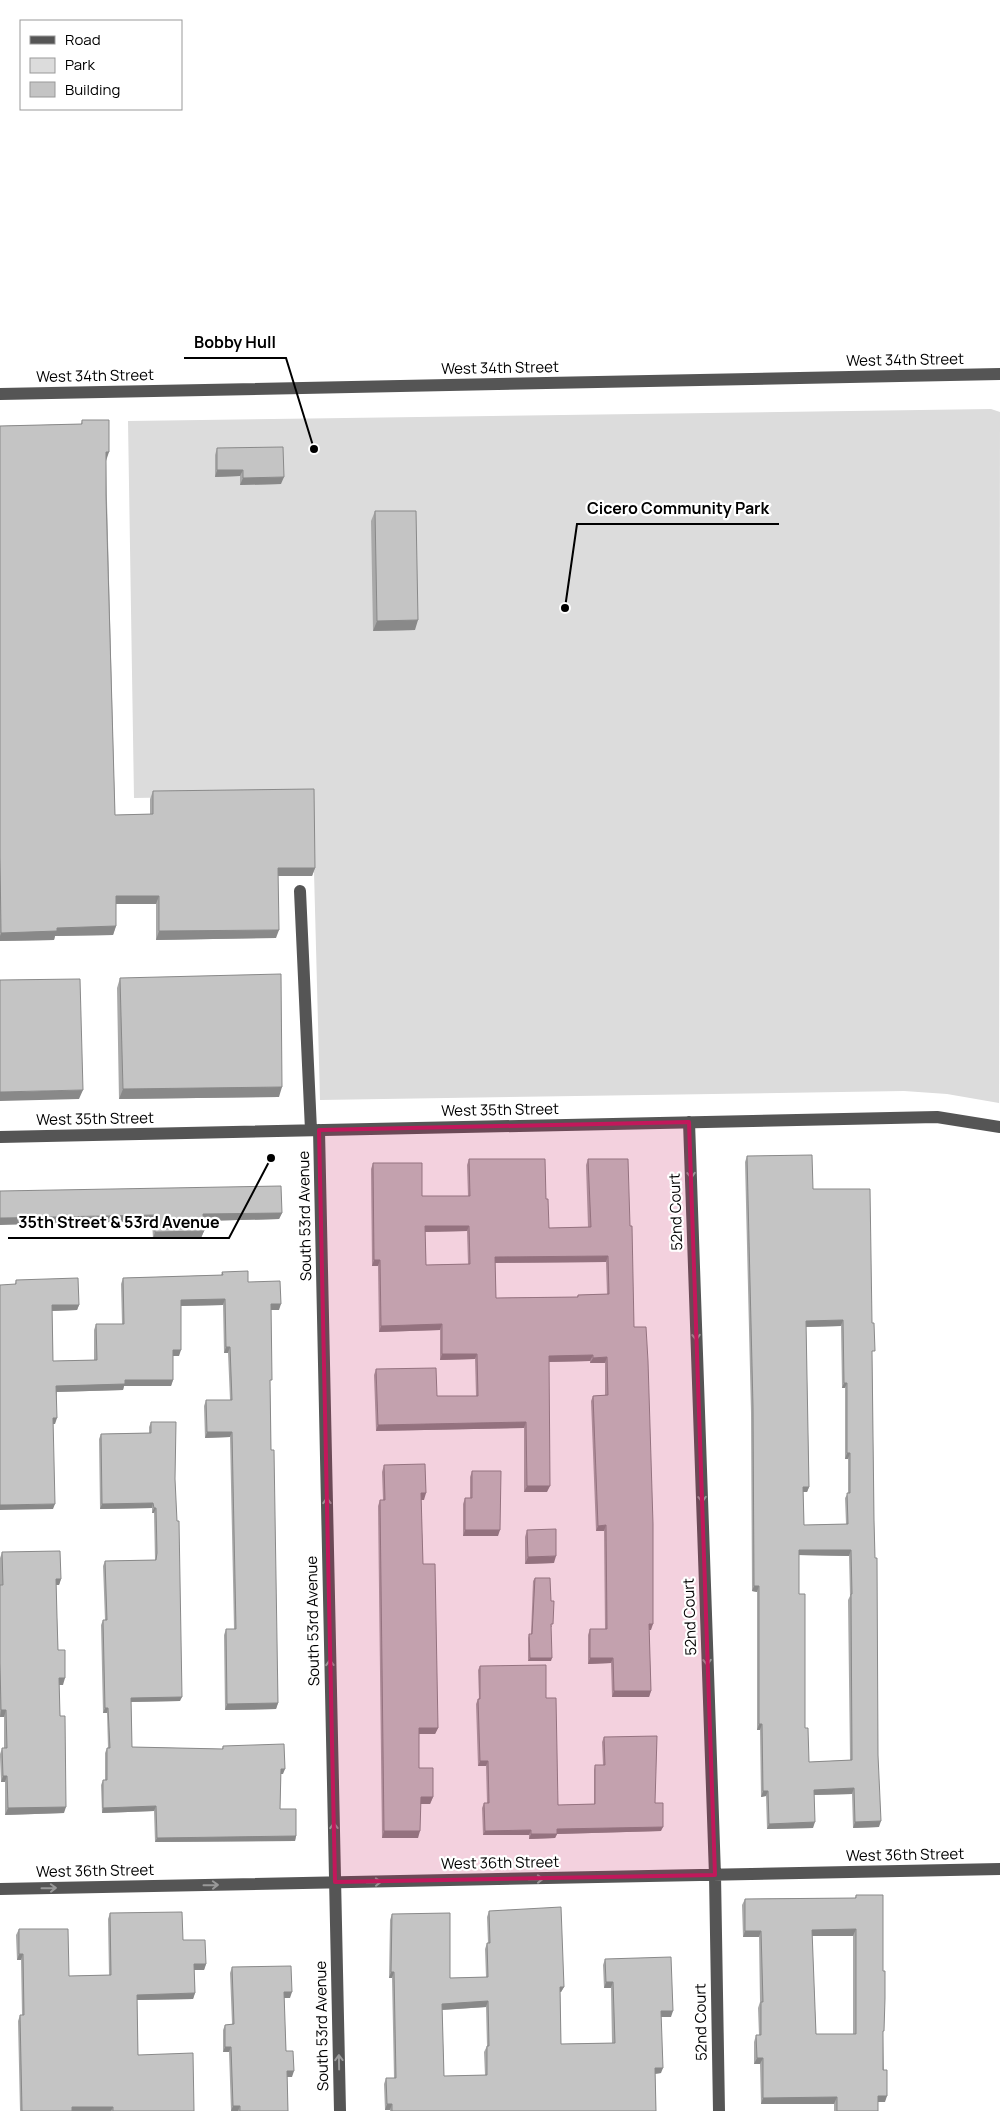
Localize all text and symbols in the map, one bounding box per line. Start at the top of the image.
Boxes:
legend [20,20,182,110]
text: Road [65,29,101,50]
text: Park [65,54,95,75]
text: Building [65,79,120,100]
callout: Bobby Hull [184,327,286,358]
text: Bobby Hull [194,331,276,353]
street label: West 34th Street [846,348,964,371]
street label: West 34th Street [441,356,559,379]
street label: West 34th Street [36,364,154,387]
callout: Cicero Community Park [577,493,779,524]
text: Cicero Community Park [587,497,770,519]
street label: West 35th Street [441,1098,559,1121]
street label: West 35th Street [36,1107,154,1130]
street label: South 53rd Avenue [293,1150,316,1281]
one-way arrow [686,1162,696,1178]
street label: 52nd Court [664,1173,687,1251]
callout: 35th Street & 53rd Avenue [8,1207,229,1238]
text: 35th Street & 53rd Avenue [18,1211,220,1233]
one-way arrow [692,1325,701,1341]
one-way arrow [697,1487,707,1503]
one-way arrow [322,1497,332,1514]
street label: South 53rd Avenue [301,1555,324,1686]
street label: 52nd Court [678,1578,701,1656]
one-way arrow [703,1650,712,1666]
one-way arrow [326,1660,335,1676]
one-way arrow [329,1822,339,1838]
street label: West 36th Street [846,1843,964,1866]
street label: West 36th Street [441,1851,559,1874]
street label: West 36th Street [36,1859,154,1882]
one-way arrow [528,1874,544,1883]
one-way arrow [365,1877,381,1887]
one-way arrow [202,1880,219,1890]
one-way arrow [40,1884,56,1893]
street label: South 53rd Avenue [310,1960,333,2091]
street label: 52nd Court [689,1983,712,2061]
one-way arrow [334,2055,343,2071]

